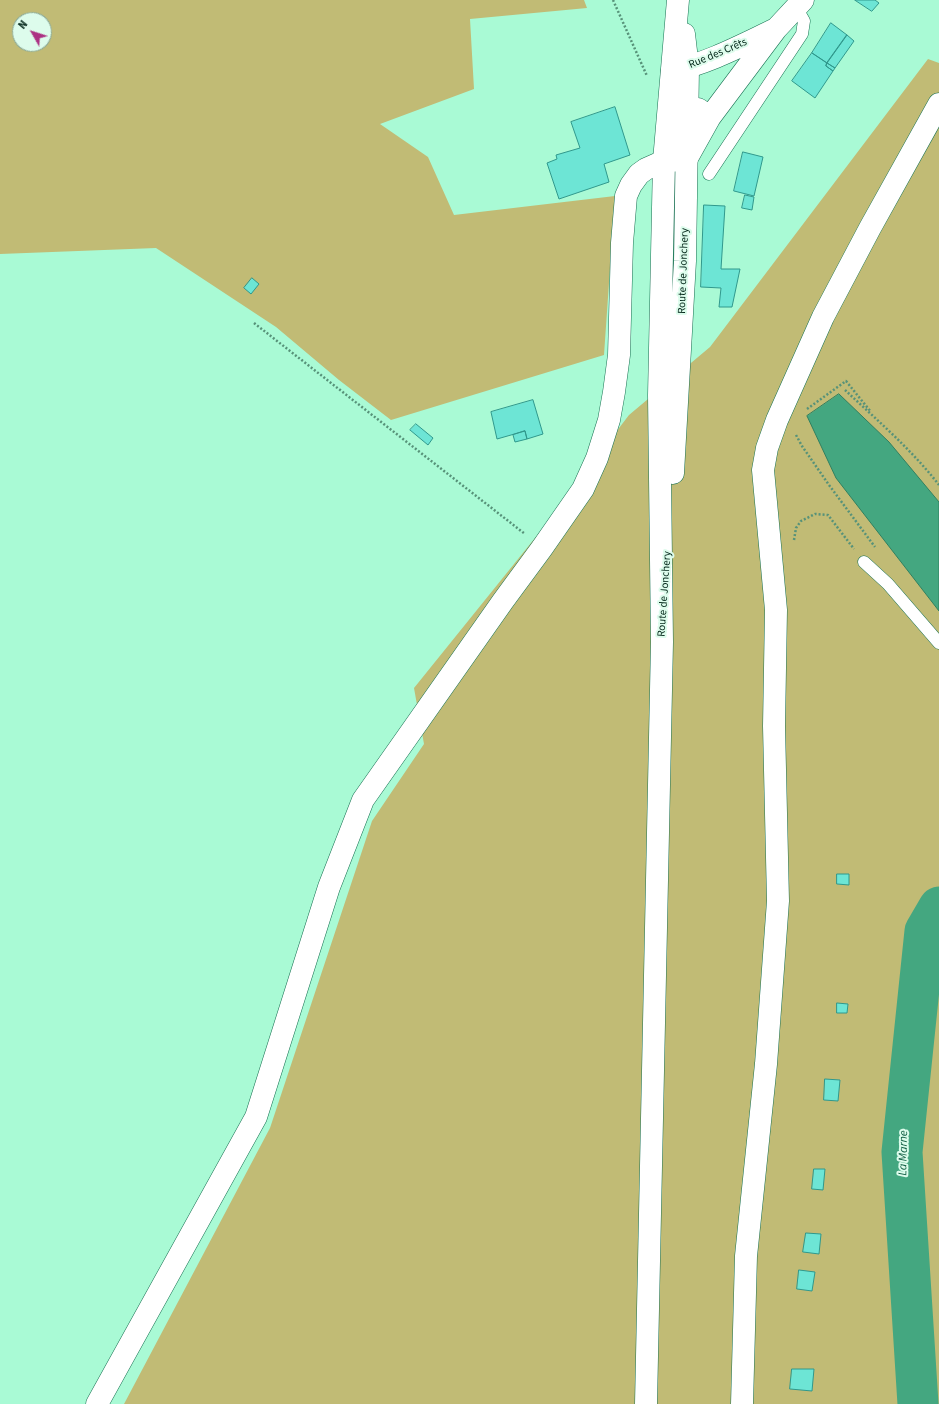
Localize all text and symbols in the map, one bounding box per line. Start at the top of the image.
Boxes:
north arrow [12,12,52,52]
text: N [15,17,31,32]
street label: Rue des Crêts [687,36,749,72]
street label: Route de Jonchery [676,228,692,314]
street label: Route de Jonchery [655,551,675,637]
water label: La Marne [896,1130,912,1176]

